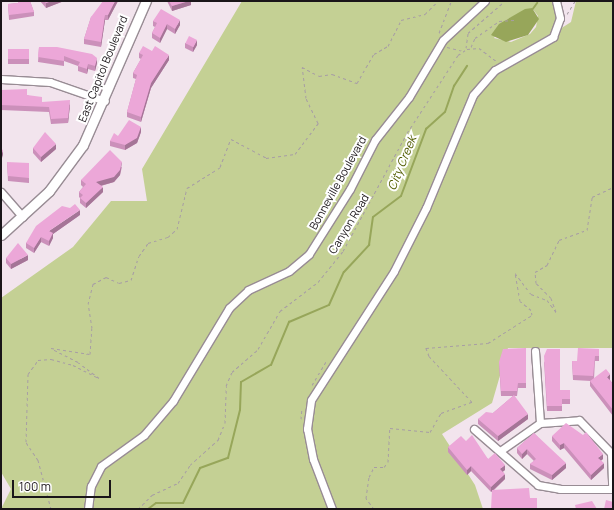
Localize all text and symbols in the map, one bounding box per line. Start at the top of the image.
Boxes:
street label: East Capitol Boulevard [76,14,130,124]
street label: Bonneville Boulevard [307,134,369,232]
water label: City Creek [385,134,419,192]
street label: Canyon Road [326,192,372,256]
scale bar [14,472,113,498]
text: 100 m [19,478,51,495]

